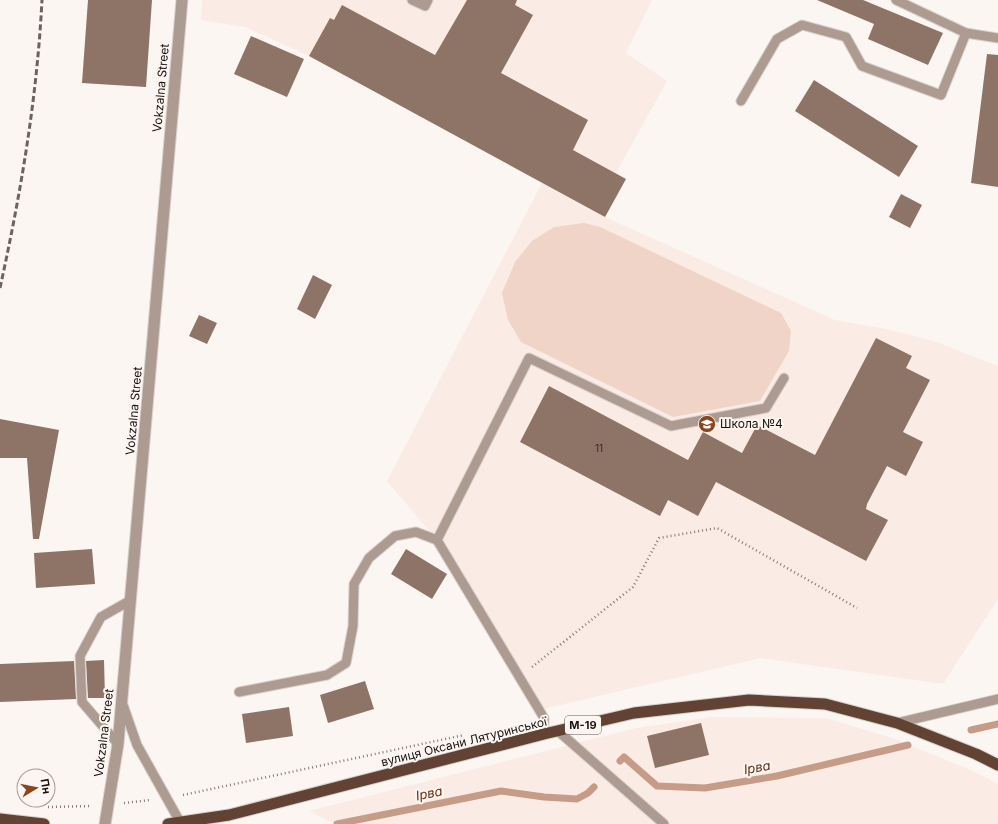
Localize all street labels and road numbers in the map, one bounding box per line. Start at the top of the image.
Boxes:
street label: Vokzalna Street [149,43,172,133]
street label: Vokzalna Street [122,366,145,456]
street label: Vokzalna Street [91,688,116,778]
street label: вулиця Оксани Лятуринської [379,713,549,769]
road number: М-19 [565,716,601,734]

